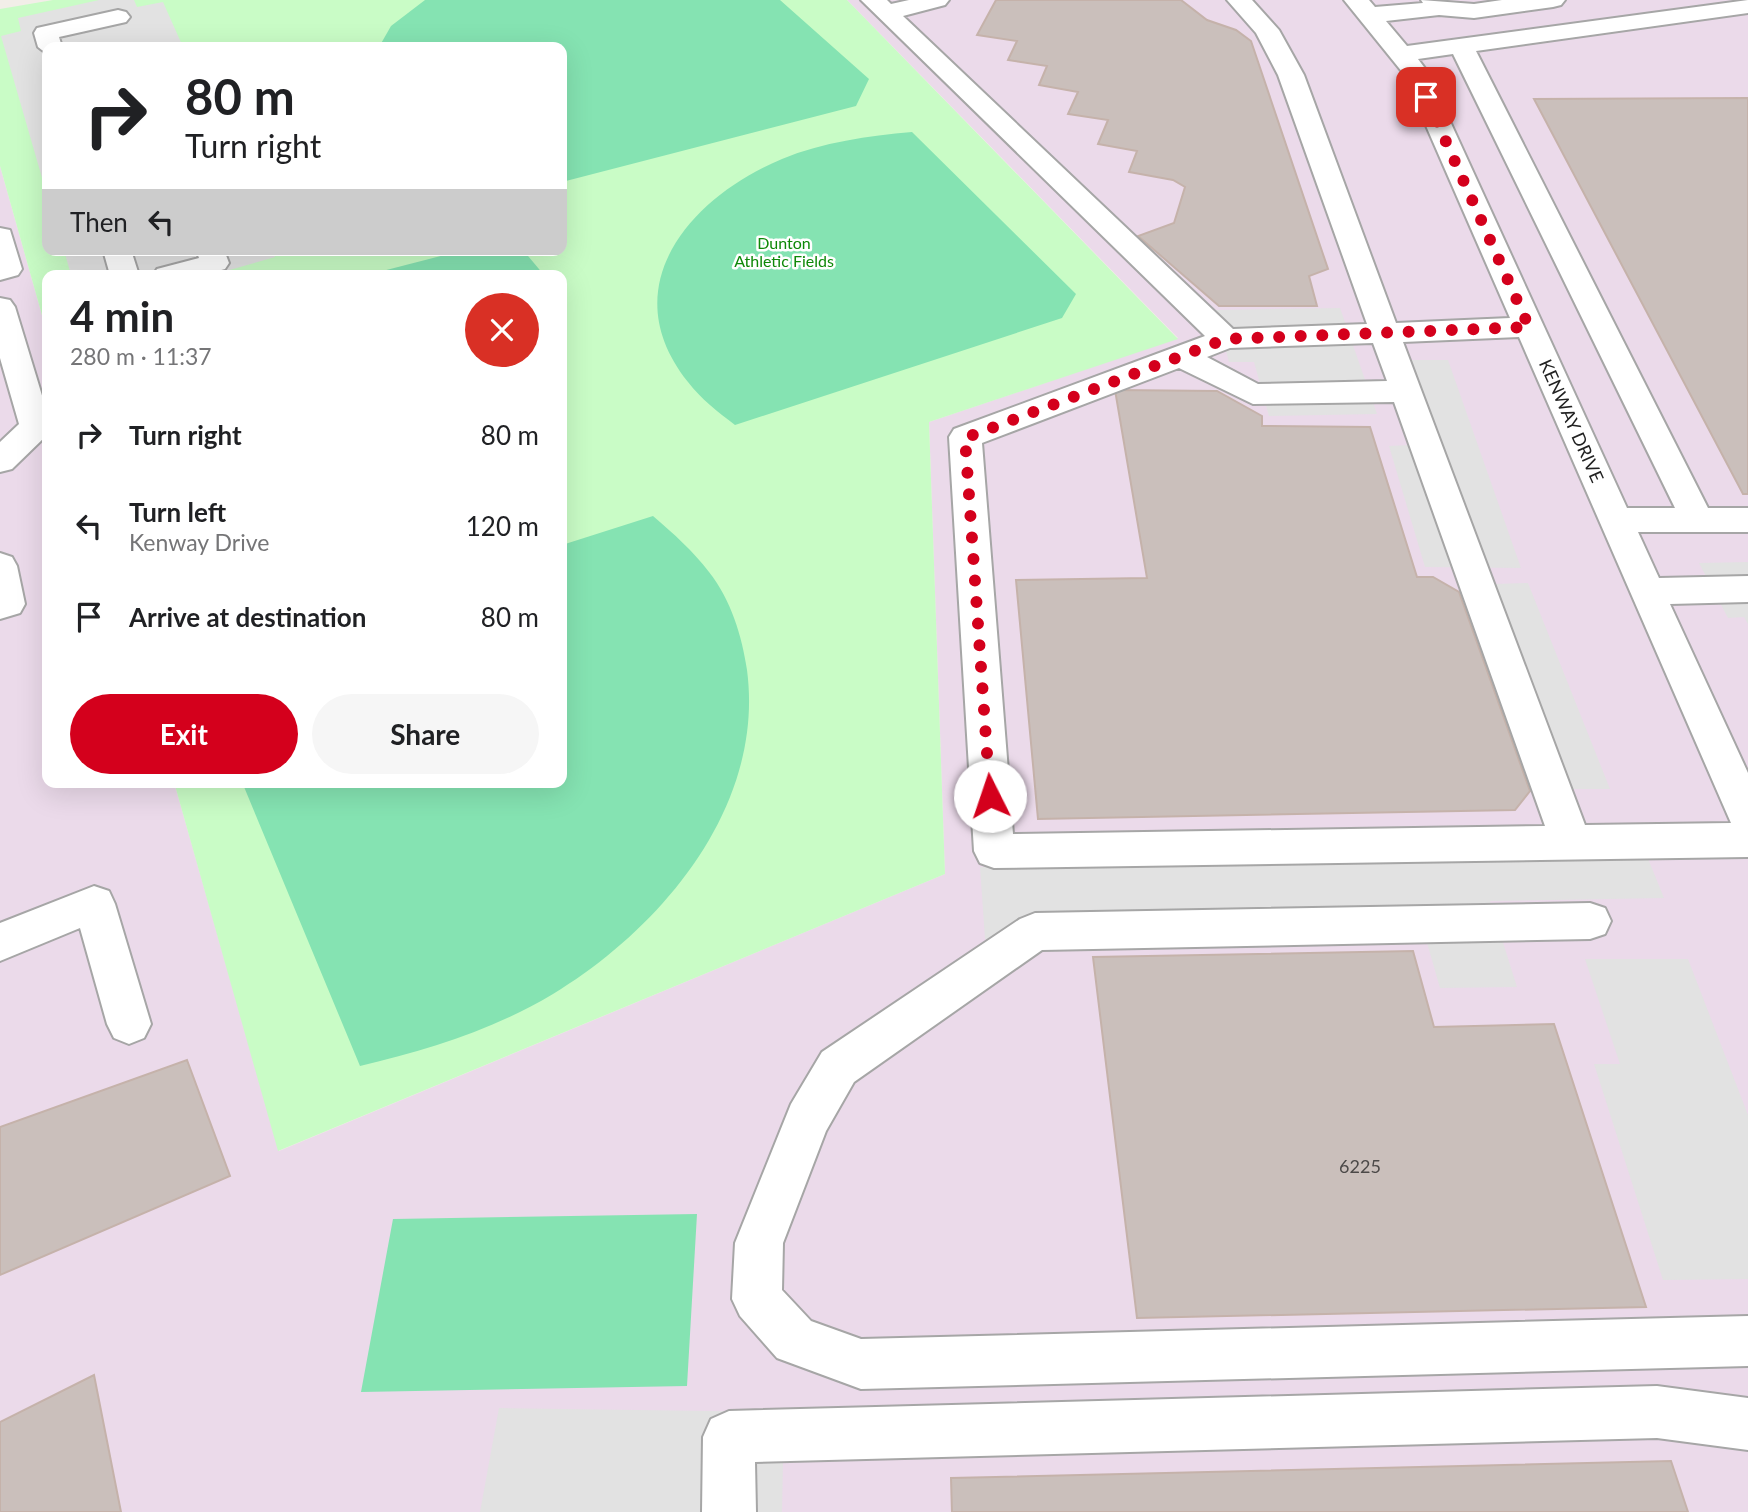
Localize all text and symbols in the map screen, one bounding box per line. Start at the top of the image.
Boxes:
text: 80 m [185,67,295,125]
pin [1396,67,1456,127]
icon: right [70,70,161,161]
icon: arrive [1407,78,1445,116]
text: Turn right [185,126,321,165]
icon: left [142,203,180,241]
text: Then [70,206,128,238]
park label: Dunton Athletic Fields [734,233,834,270]
text: 4 min [70,291,174,341]
button: close [465,293,539,367]
text: 280 m · 11:37 [70,342,212,370]
street label: KENWAY DRIVE [1535,356,1609,486]
icon: right [70,416,108,454]
text: Turn right [129,419,242,451]
text: 80 m [481,419,539,451]
text: Turn left [129,496,226,528]
icon: left [70,507,108,545]
text: 120 m [466,510,539,542]
text: Kenway Drive [129,528,269,556]
icon: arrive [70,598,108,636]
text: Arrive at destination [129,601,366,633]
text: 80 m [481,601,539,633]
button: Exit [70,694,298,774]
button: Share [312,694,539,774]
position arrow [953,759,1027,833]
house number: 6225 [1339,1155,1381,1177]

